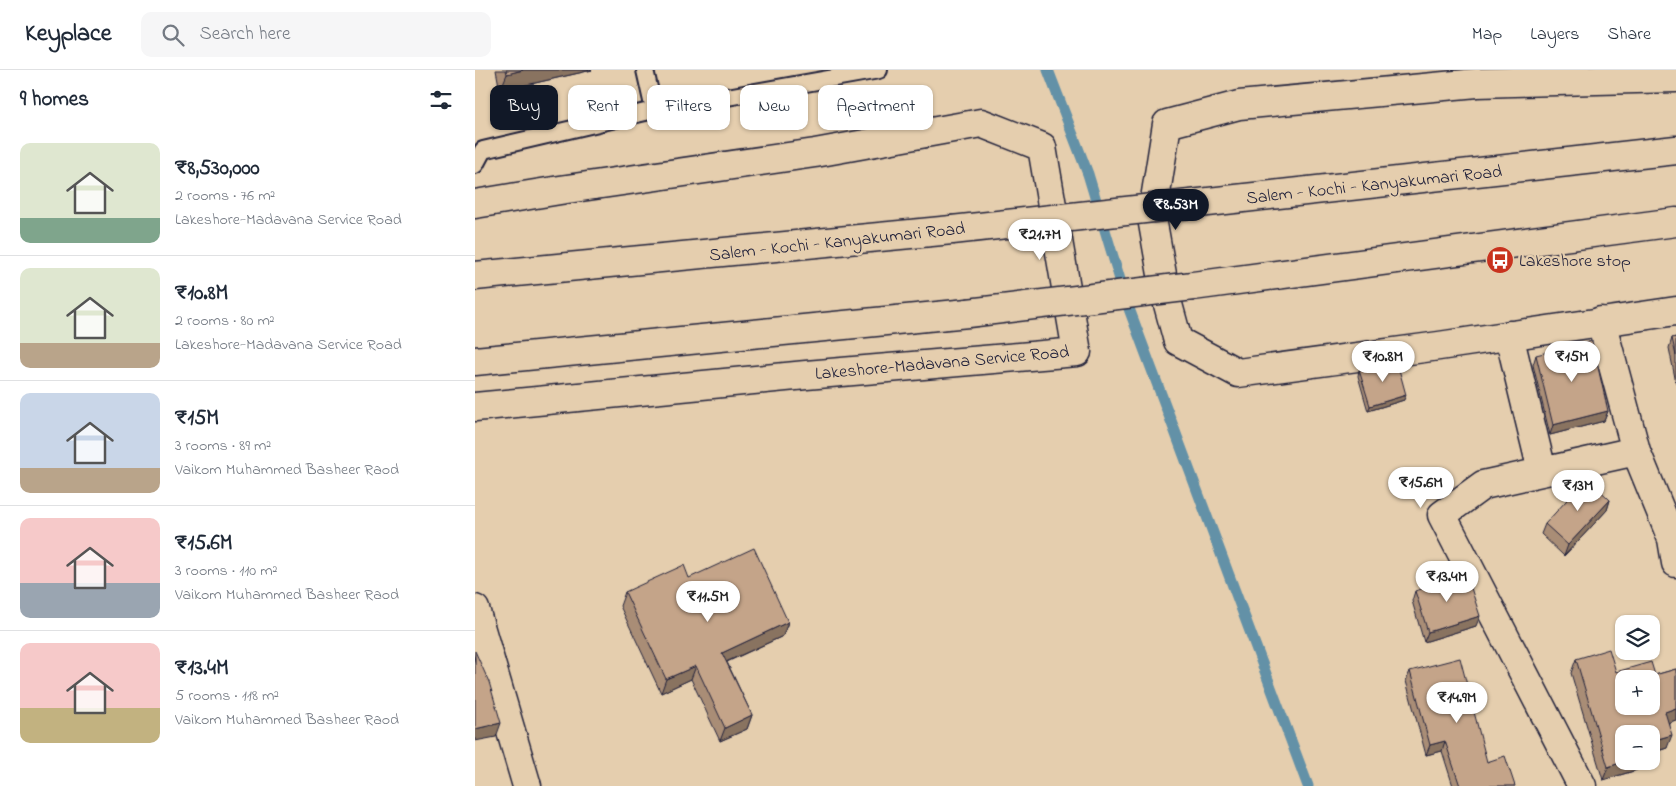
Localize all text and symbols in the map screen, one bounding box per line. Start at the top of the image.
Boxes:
search box [141,12,491,57]
text: Keyplace [25,17,111,52]
icon: search [159,21,187,49]
text: Search here [199,21,291,48]
text: Map [1472,22,1502,48]
text: Layers [1530,22,1580,48]
text: Share [1608,22,1651,48]
text: 9 homes [20,85,89,115]
chip: Buy [490,85,558,130]
chip: Rent [568,85,637,130]
chip: Filters [647,85,730,130]
chip: New [740,85,808,130]
chip: Apartment [818,85,933,130]
icon: filters [427,86,455,114]
text: ₹8,530,000 [175,154,260,184]
street label: Salem - Kochi - Kanyakumari Road [1245,160,1503,212]
icon: home [60,163,120,223]
text: 2 rooms · 76 m² [175,184,275,208]
pin: ₹8.53M [1135,189,1217,231]
text: ₹8.53M [1154,193,1198,217]
text: Lakeshore-Madavana Service Road [175,208,402,232]
street label: Salem - Kochi - Kanyakumari Road [708,217,966,269]
pin: ₹21.7M [999,218,1081,261]
text: ₹21.7M [1019,223,1061,247]
bus stop icon: Lakeshore stop [1485,245,1515,275]
place label: Lakeshore stop [1519,249,1631,275]
text: ₹10.8M [175,279,228,309]
icon: home [60,288,120,348]
text: 2 rooms · 80 m² [175,309,275,333]
text: Lakeshore-Madavana Service Road [175,333,402,357]
street label: Lakeshore-Madavana Service Road [814,340,1070,388]
pin: ₹10.8M [1342,340,1424,383]
pin: ₹15M [1542,340,1602,383]
text: ₹10.8M [1363,345,1403,369]
text: ₹15M [1555,345,1589,369]
text: ₹15M [175,404,219,434]
icon: home [60,413,120,473]
text: 3 rooms · 89 m² [175,434,271,458]
text: Vaikom Muhammed Basheer Raod [175,458,399,482]
pin: ₹15.6M [1380,466,1462,509]
pin: ₹13M [1548,470,1608,512]
text: ₹15.6M [1399,471,1443,495]
text: ₹13M [1562,474,1594,498]
text: ₹15.6M [175,529,233,559]
icon: home [60,538,120,598]
text: 3 rooms · 110 m² [175,559,277,583]
pin: ₹13.4M [1406,560,1488,603]
text: ₹13.4M [1427,565,1467,589]
pin: ₹11.5M [667,580,749,623]
text: Vaikom Muhammed Basheer Raod [175,583,399,607]
text: ₹11.5M [687,585,729,609]
map controls [1615,615,1660,770]
button: layers [1615,615,1660,660]
text: ₹13.4M [175,654,229,684]
icon: home [60,663,120,723]
button: + [1615,670,1660,715]
pin: ₹14.9M [1416,682,1498,724]
text: 5 rooms · 118 m² [175,684,279,708]
text: ₹14.9M [1437,686,1477,710]
text: Vaikom Muhammed Basheer Raod [175,708,399,732]
button: − [1615,725,1660,770]

